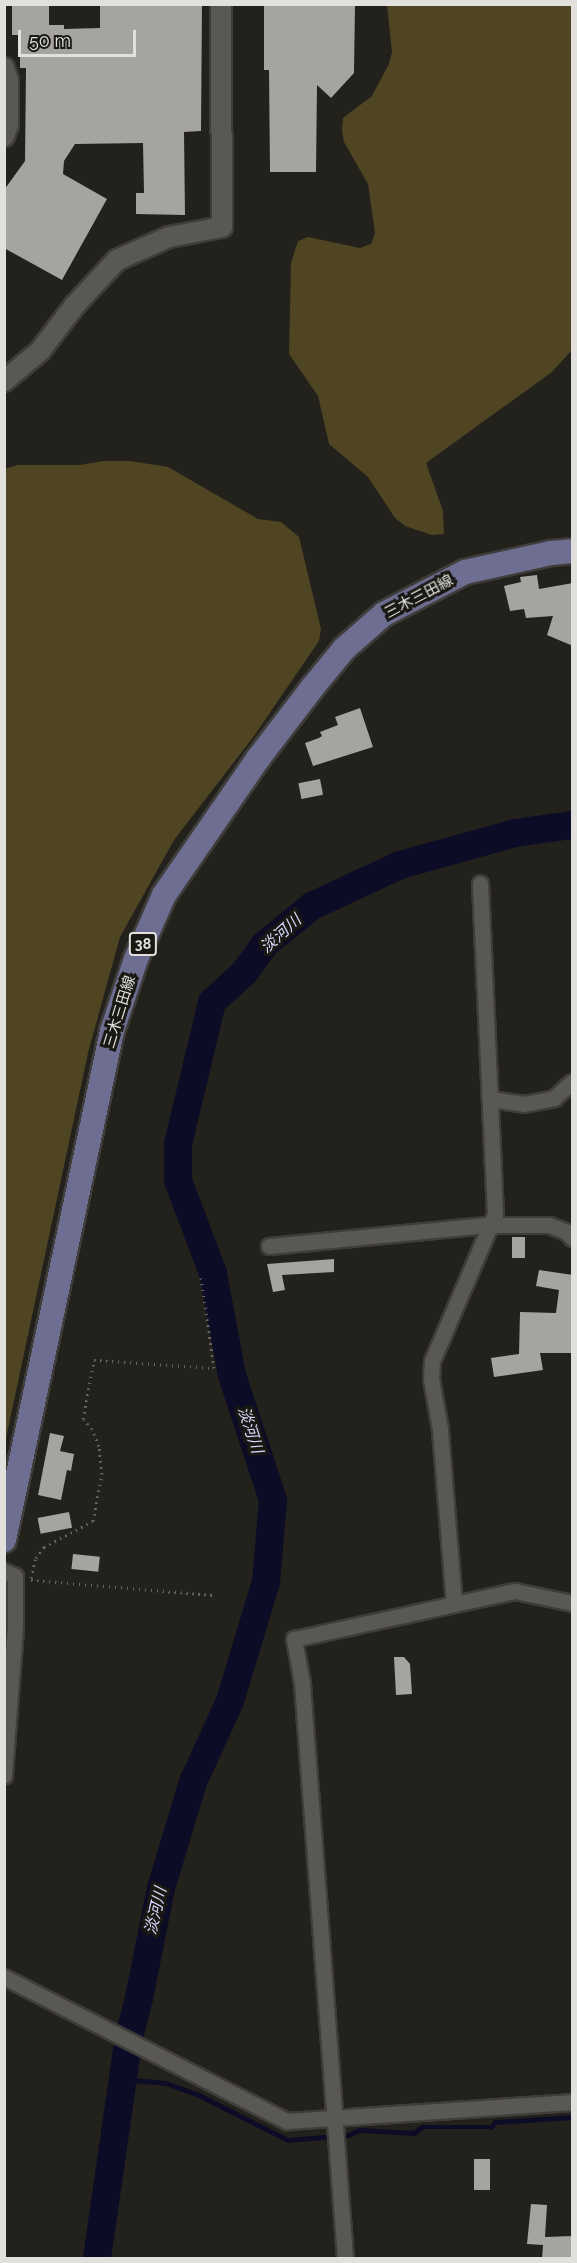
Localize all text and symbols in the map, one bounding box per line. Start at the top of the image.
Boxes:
scale bar [21,18,140,56]
text: 50 m [29,30,71,51]
street label: 三木三田線 [382,571,456,623]
water label: 淡河川 [257,911,305,957]
road number: 38 [128,933,158,955]
street label: 三木三田線 [100,974,140,1050]
water label: 淡河川 [233,1404,267,1456]
water label: 淡河川 [141,1885,171,1937]

